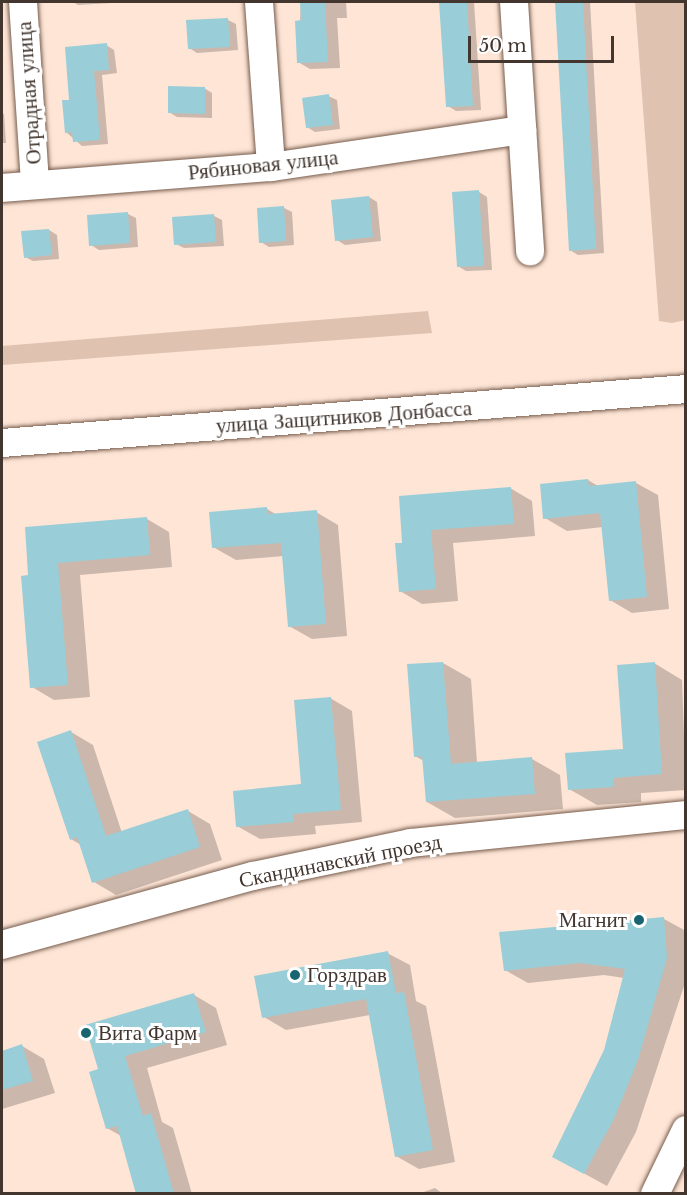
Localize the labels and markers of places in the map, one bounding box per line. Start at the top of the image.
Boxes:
place label: Магнит [559,907,627,933]
marker: Магнит [632,913,646,927]
place label: Горздрав [307,962,387,988]
marker: Горздрав [288,968,302,982]
place label: Вита Фарм [98,1020,197,1046]
marker: Вита Фарм [79,1026,93,1040]

